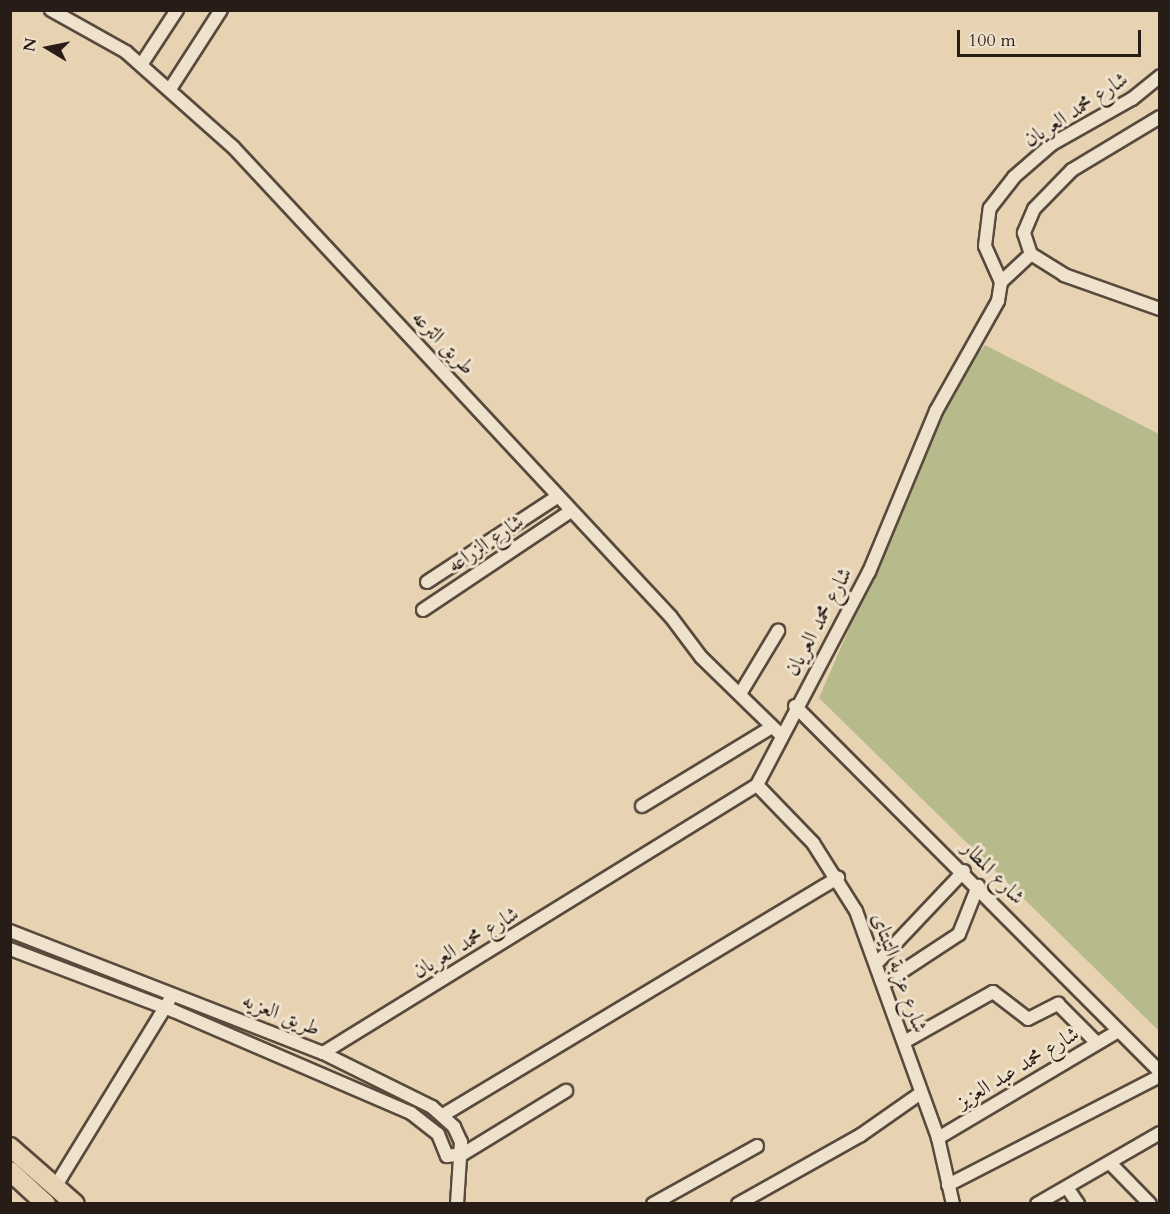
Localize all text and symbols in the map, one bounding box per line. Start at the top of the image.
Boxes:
north arrow [18,18,78,78]
scale bar [960,18,1144,56]
text: 100 m [968,28,1016,53]
text: N [18,36,42,54]
street label: شارع محمد العريان [1019,67,1133,153]
street label: طريق الترعه [406,305,480,381]
street label: شارع الزراعه [443,509,529,579]
street label: شارع محمد العريان [780,563,858,681]
street label: شارع المطار [957,836,1029,910]
street label: شارع محمد العريان [408,901,524,985]
street label: شارع عزبة التيتاى [866,910,932,1036]
street label: طريق العزيه [238,988,324,1042]
street label: شارع محمد عبد العزيز [952,1022,1084,1114]

